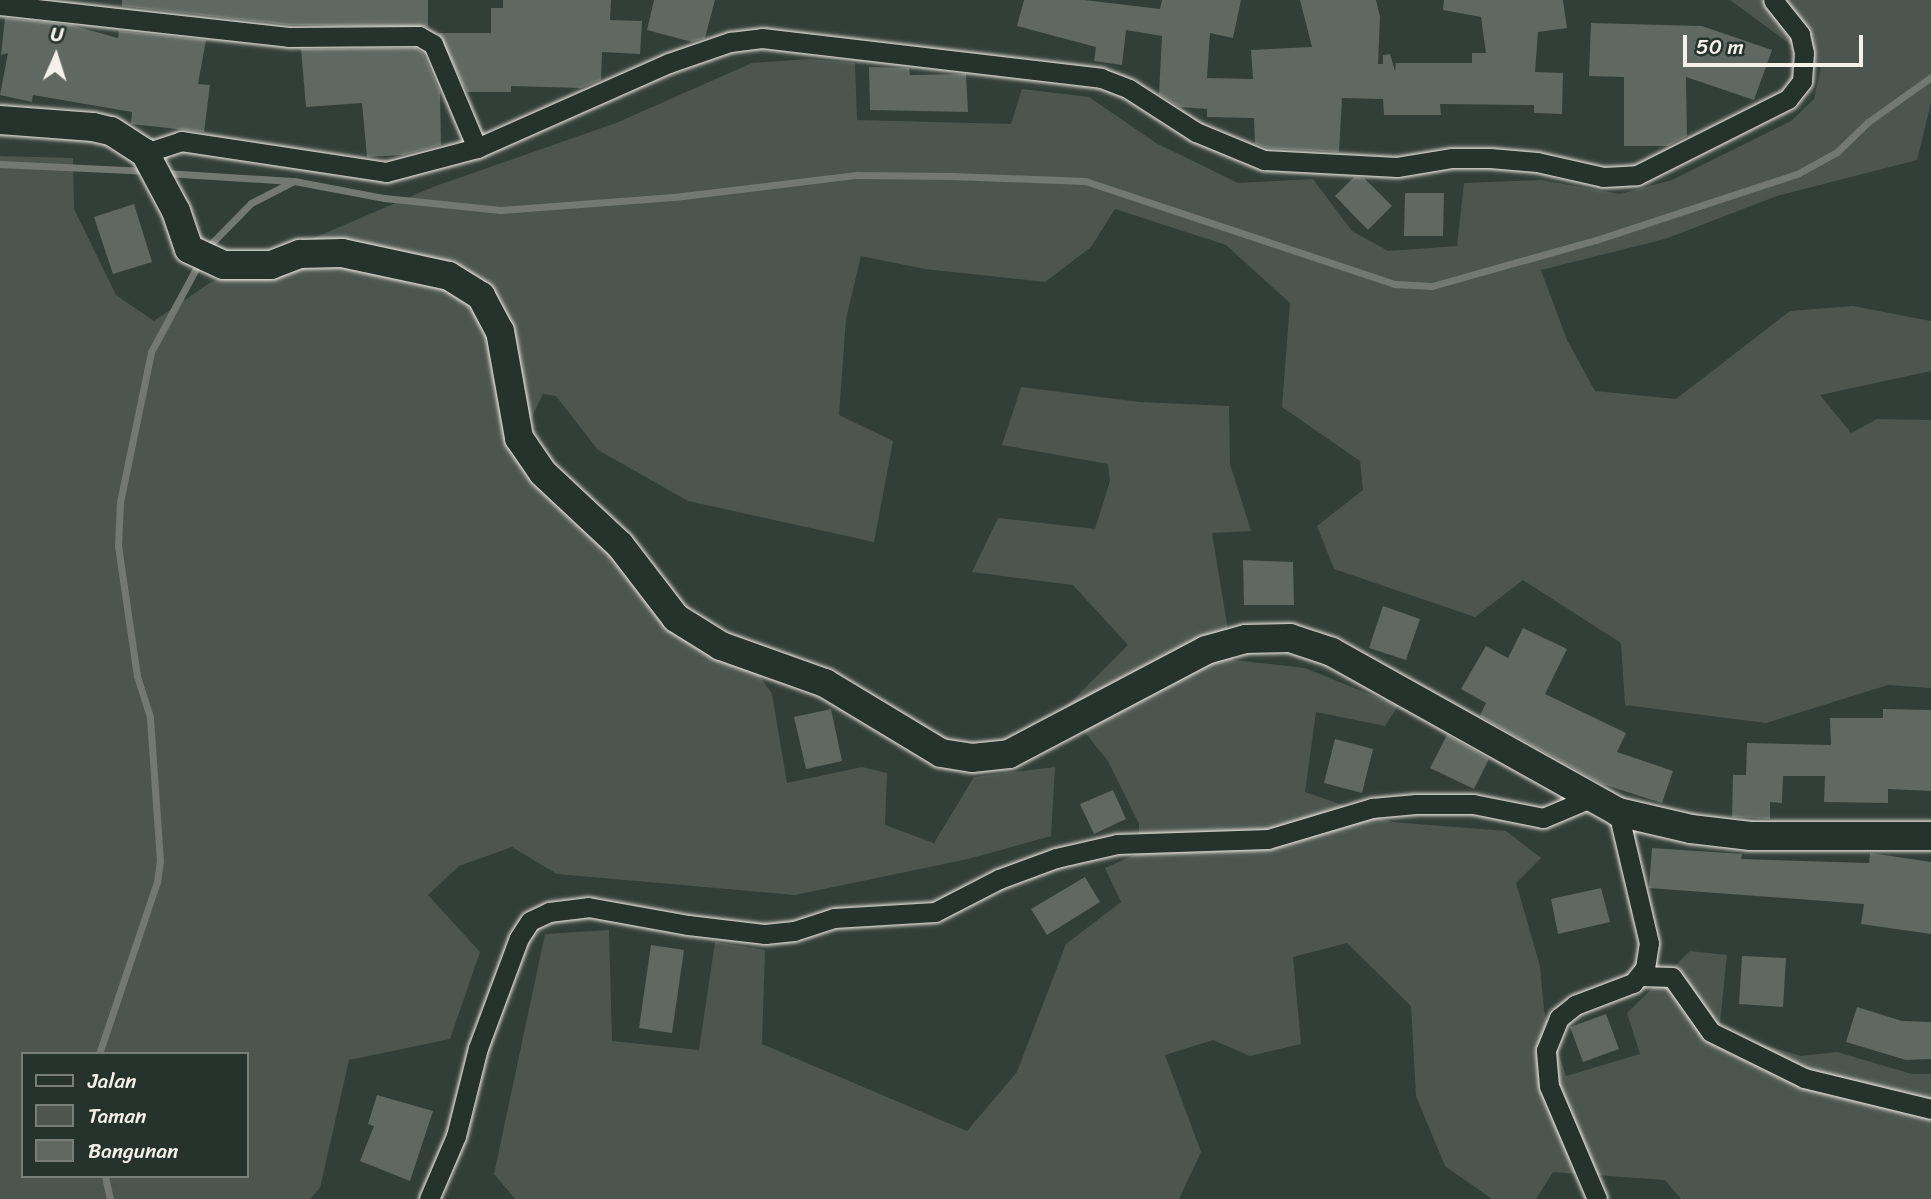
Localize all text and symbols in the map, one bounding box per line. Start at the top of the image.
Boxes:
text: U [50,18,64,51]
north arrow [21,21,91,91]
scale bar [1686,21,1866,65]
text: 50 m [1696,28,1744,66]
legend [21,1052,248,1178]
text: Jalan [88,1062,136,1100]
text: Taman [88,1097,146,1135]
text: Bangunan [88,1132,178,1170]

